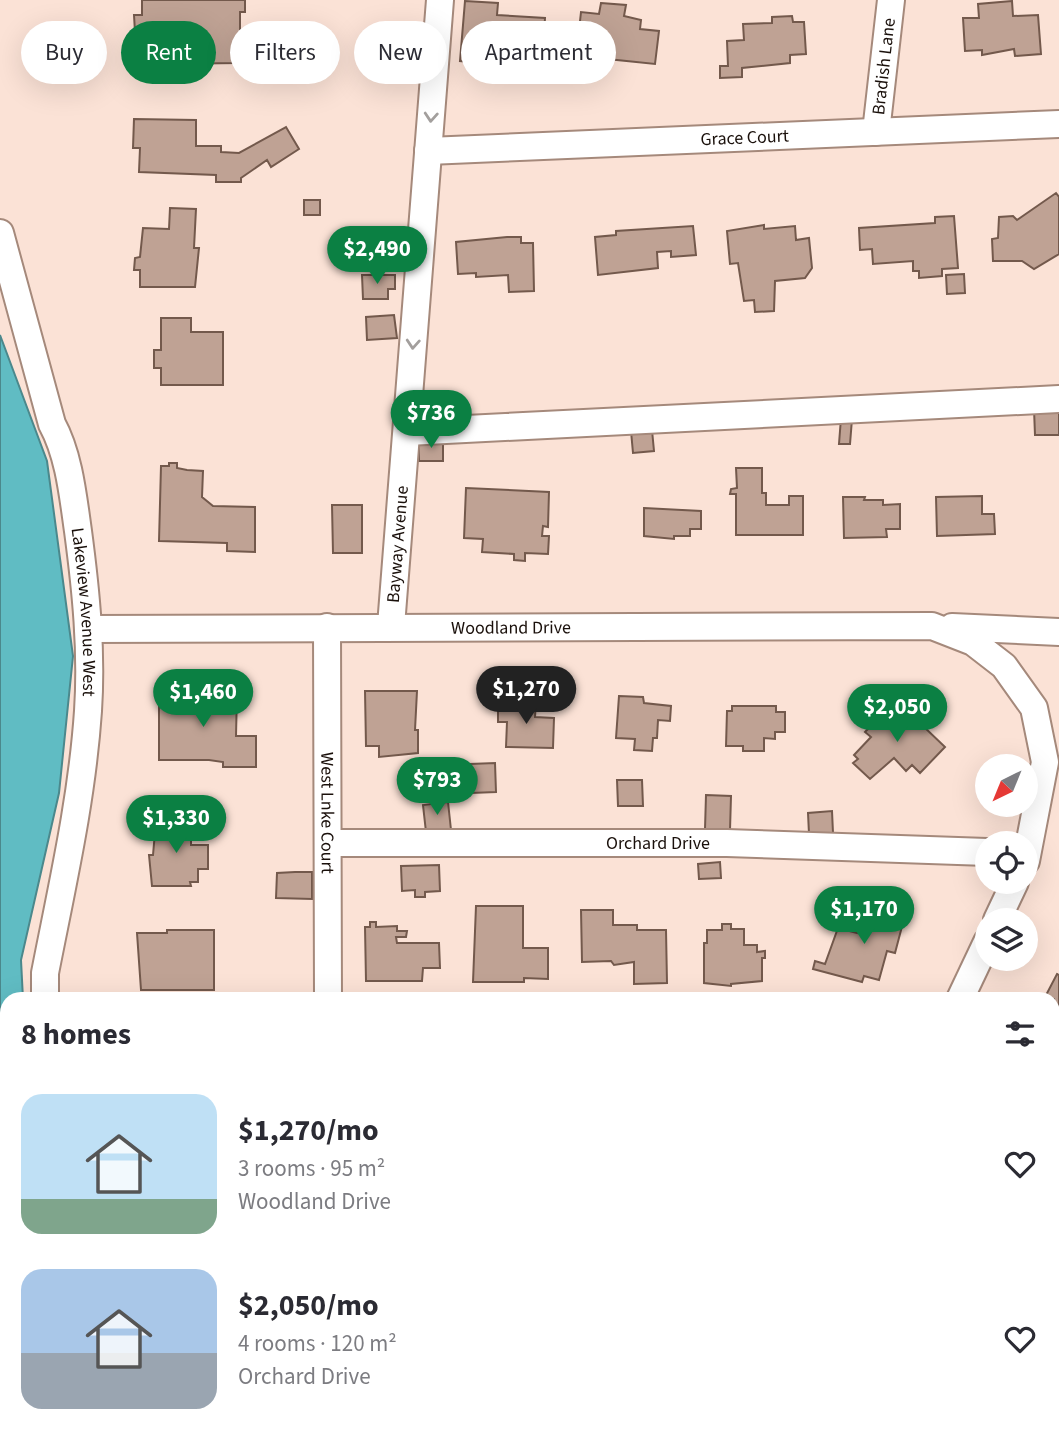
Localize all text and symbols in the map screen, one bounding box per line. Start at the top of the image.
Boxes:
street label: Bradish Lane [866,17,901,116]
chip: Buy [21,21,107,84]
chip: Rent [121,21,216,84]
chip: Filters [230,21,340,84]
chip: New [354,21,447,84]
chip: Apartment [461,21,616,84]
one-way arrow [424,112,439,123]
street label: Grace Court [700,123,789,152]
pin: $2,490 [320,226,434,286]
text: $2,490 [343,232,411,265]
one-way arrow [406,339,421,350]
pin: $736 [390,391,472,450]
text: $736 [407,396,455,429]
street label: Bayway Avenue [380,485,414,604]
street label: Lakeview Avenue West [65,526,102,697]
street label: Woodland Drive [451,615,571,640]
pin: $1,270 [469,666,583,726]
pin: $1,460 [146,670,260,729]
text: $1,270 [492,672,560,705]
text: $1,460 [169,675,237,708]
pin: $2,050 [840,684,954,744]
text: $2,050 [863,690,931,723]
street label: West Lnke Court [315,752,340,874]
north arrow [975,754,1038,817]
map controls [975,754,1038,971]
pin: $793 [396,758,478,817]
text: $793 [413,763,461,796]
pin: $1,330 [119,796,233,855]
text: $1,330 [142,801,210,834]
street label: Orchard Drive [606,831,710,856]
button: locate [975,831,1038,894]
pin: $1,170 [807,886,921,946]
text: $1,170 [830,892,898,925]
button: layers [975,908,1038,971]
text: 8 homes [21,1013,131,1056]
icon: filters [1001,1015,1039,1053]
text: $1,270/mo [238,1109,379,1152]
icon: home [77,1122,161,1206]
icon: heart [1001,1145,1039,1183]
text: 3 rooms · 95 m² [238,1152,385,1185]
text: Woodland Drive [238,1185,391,1218]
text: $2,050/mo [238,1284,379,1327]
icon: home [77,1297,161,1381]
icon: heart [1001,1320,1039,1358]
text: 4 rooms · 120 m² [238,1327,397,1360]
text: Orchard Drive [238,1360,371,1393]

